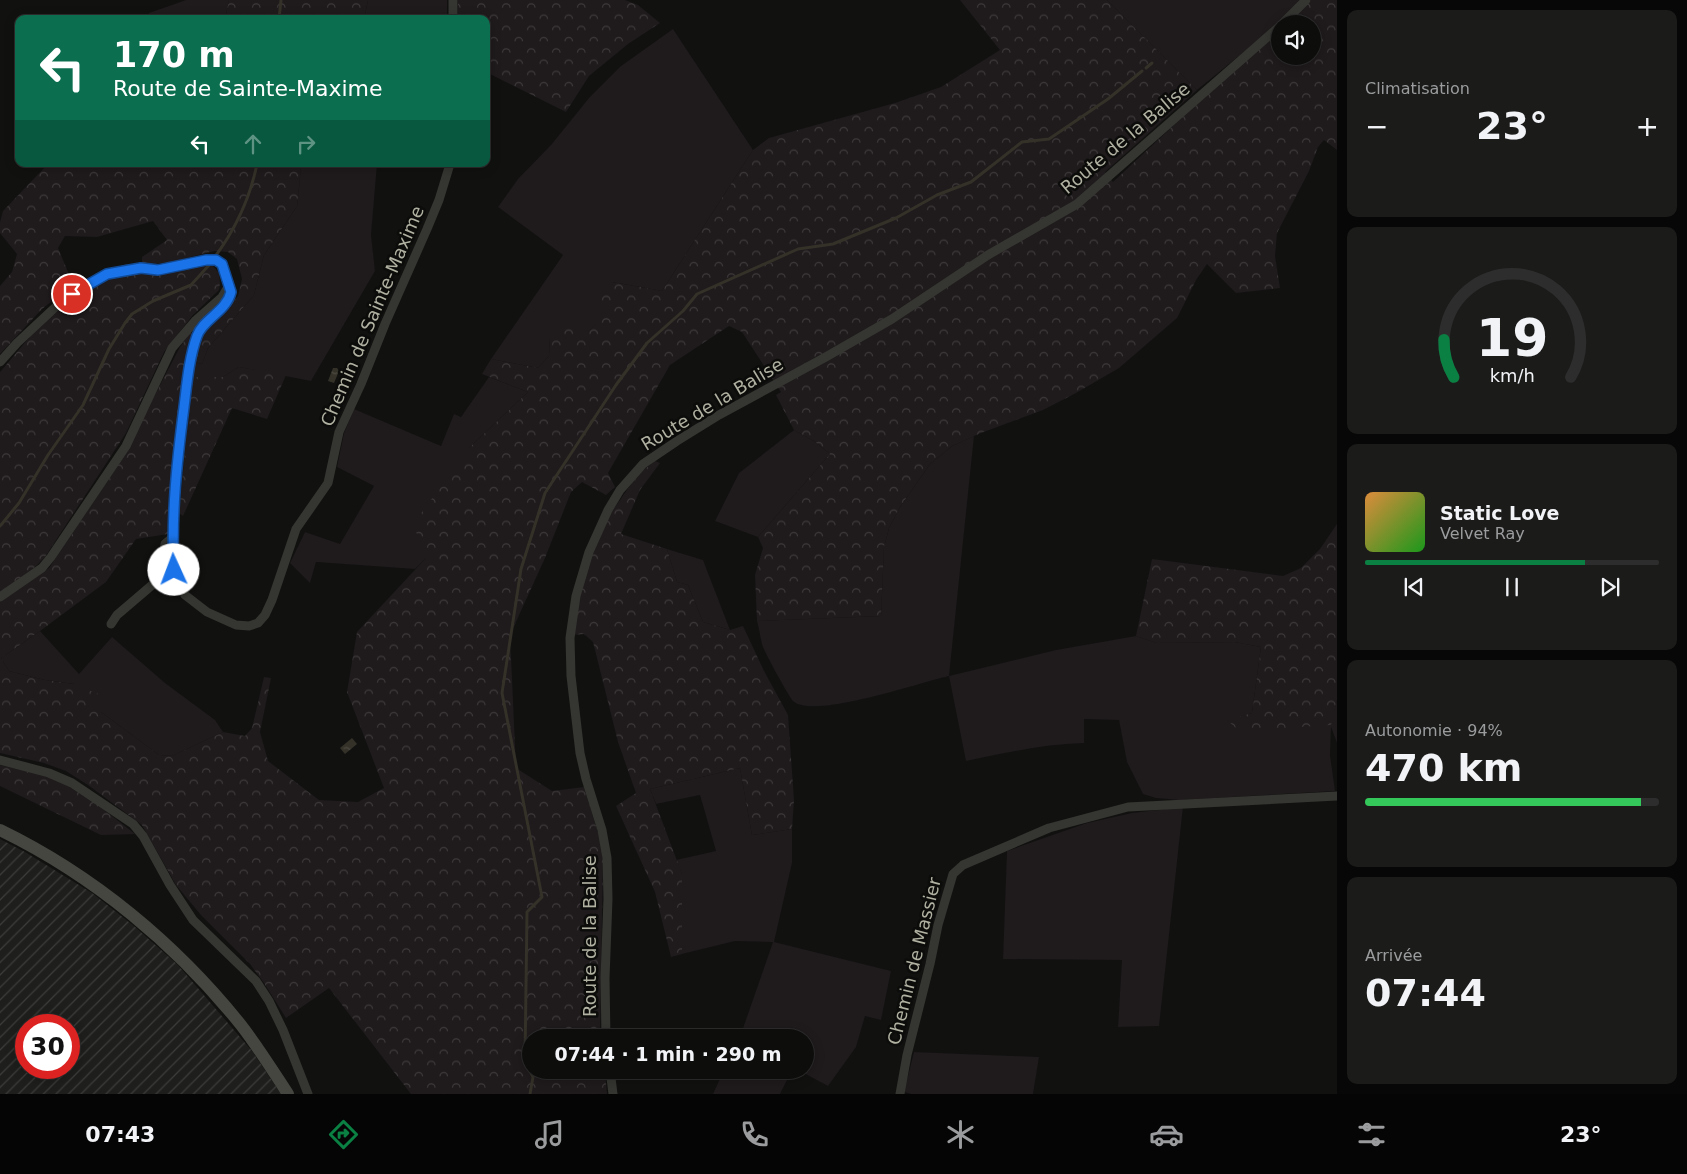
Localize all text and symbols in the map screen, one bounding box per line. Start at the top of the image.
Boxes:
map controls [1271,15,1321,65]
button: sound [1271,15,1321,65]
icon: left [30,35,95,100]
text: 170 m [113,35,235,75]
text: Route de Sainte-Maxime [113,76,383,101]
street label: Route de la Balise [1056,78,1194,198]
text: Climatisation [1365,79,1470,98]
text: 23° [1476,104,1548,148]
text: − [1365,110,1388,143]
text: + [1636,110,1659,143]
icon: left [186,130,214,158]
icon: ahead [239,130,267,158]
icon: right [292,130,320,158]
street label: Chemin de Sainte-Maxime [316,203,428,429]
pin [51,273,93,315]
icon: arrive [58,280,86,308]
text: 19 [1476,308,1548,368]
street label: Route de la Balise [637,353,787,455]
text: km/h [1489,365,1535,386]
text: Static Love [1440,502,1560,524]
text: Velvet Ray [1440,524,1525,543]
position arrow [147,543,199,595]
icon: previous [1400,573,1428,601]
icon: pause [1498,573,1526,601]
icon: next [1596,573,1624,601]
text: Autonomie · 94% [1365,721,1503,740]
text: 470 km [1365,746,1522,790]
street label: Route de la Balise [579,855,600,1017]
street label: Chemin de Massier [883,875,945,1047]
text: Arrivée [1365,946,1422,965]
text: 07:44 [1365,971,1486,1015]
speed limit sign: 30 [15,1014,80,1079]
text: 07:44 · 1 min · 290 m [554,1043,782,1065]
icon: directions [326,1117,361,1152]
icon: music [532,1117,567,1152]
icon: phone [737,1117,772,1152]
icon: climate [943,1117,978,1152]
icon: car [1149,1117,1184,1152]
icon: filters [1354,1117,1389,1152]
text: 07:43 [85,1122,155,1147]
text: 23° [1560,1122,1602,1147]

